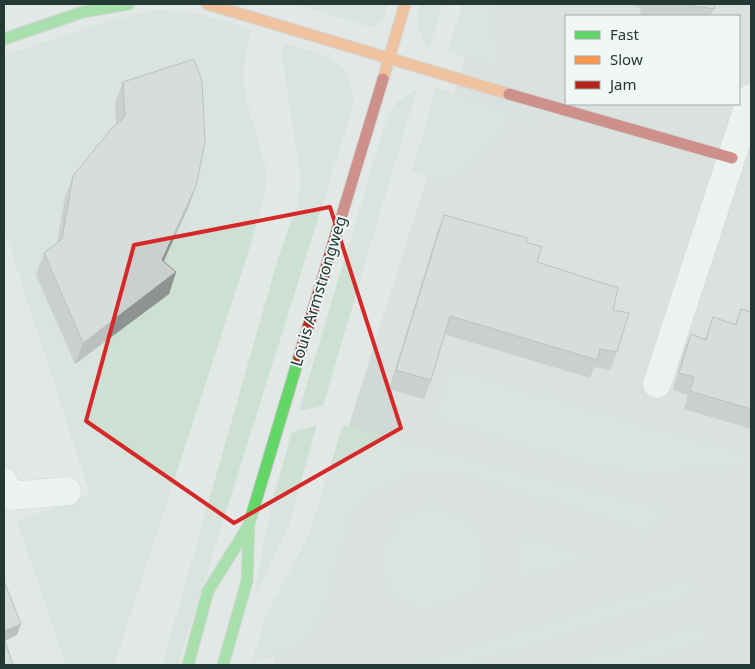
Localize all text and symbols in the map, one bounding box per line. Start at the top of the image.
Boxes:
legend [565,15,740,105]
text: Fast [610,24,639,44]
text: Slow [610,49,643,69]
text: Jam [608,74,637,94]
street label: Louis Armstrongweg [285,213,351,369]

